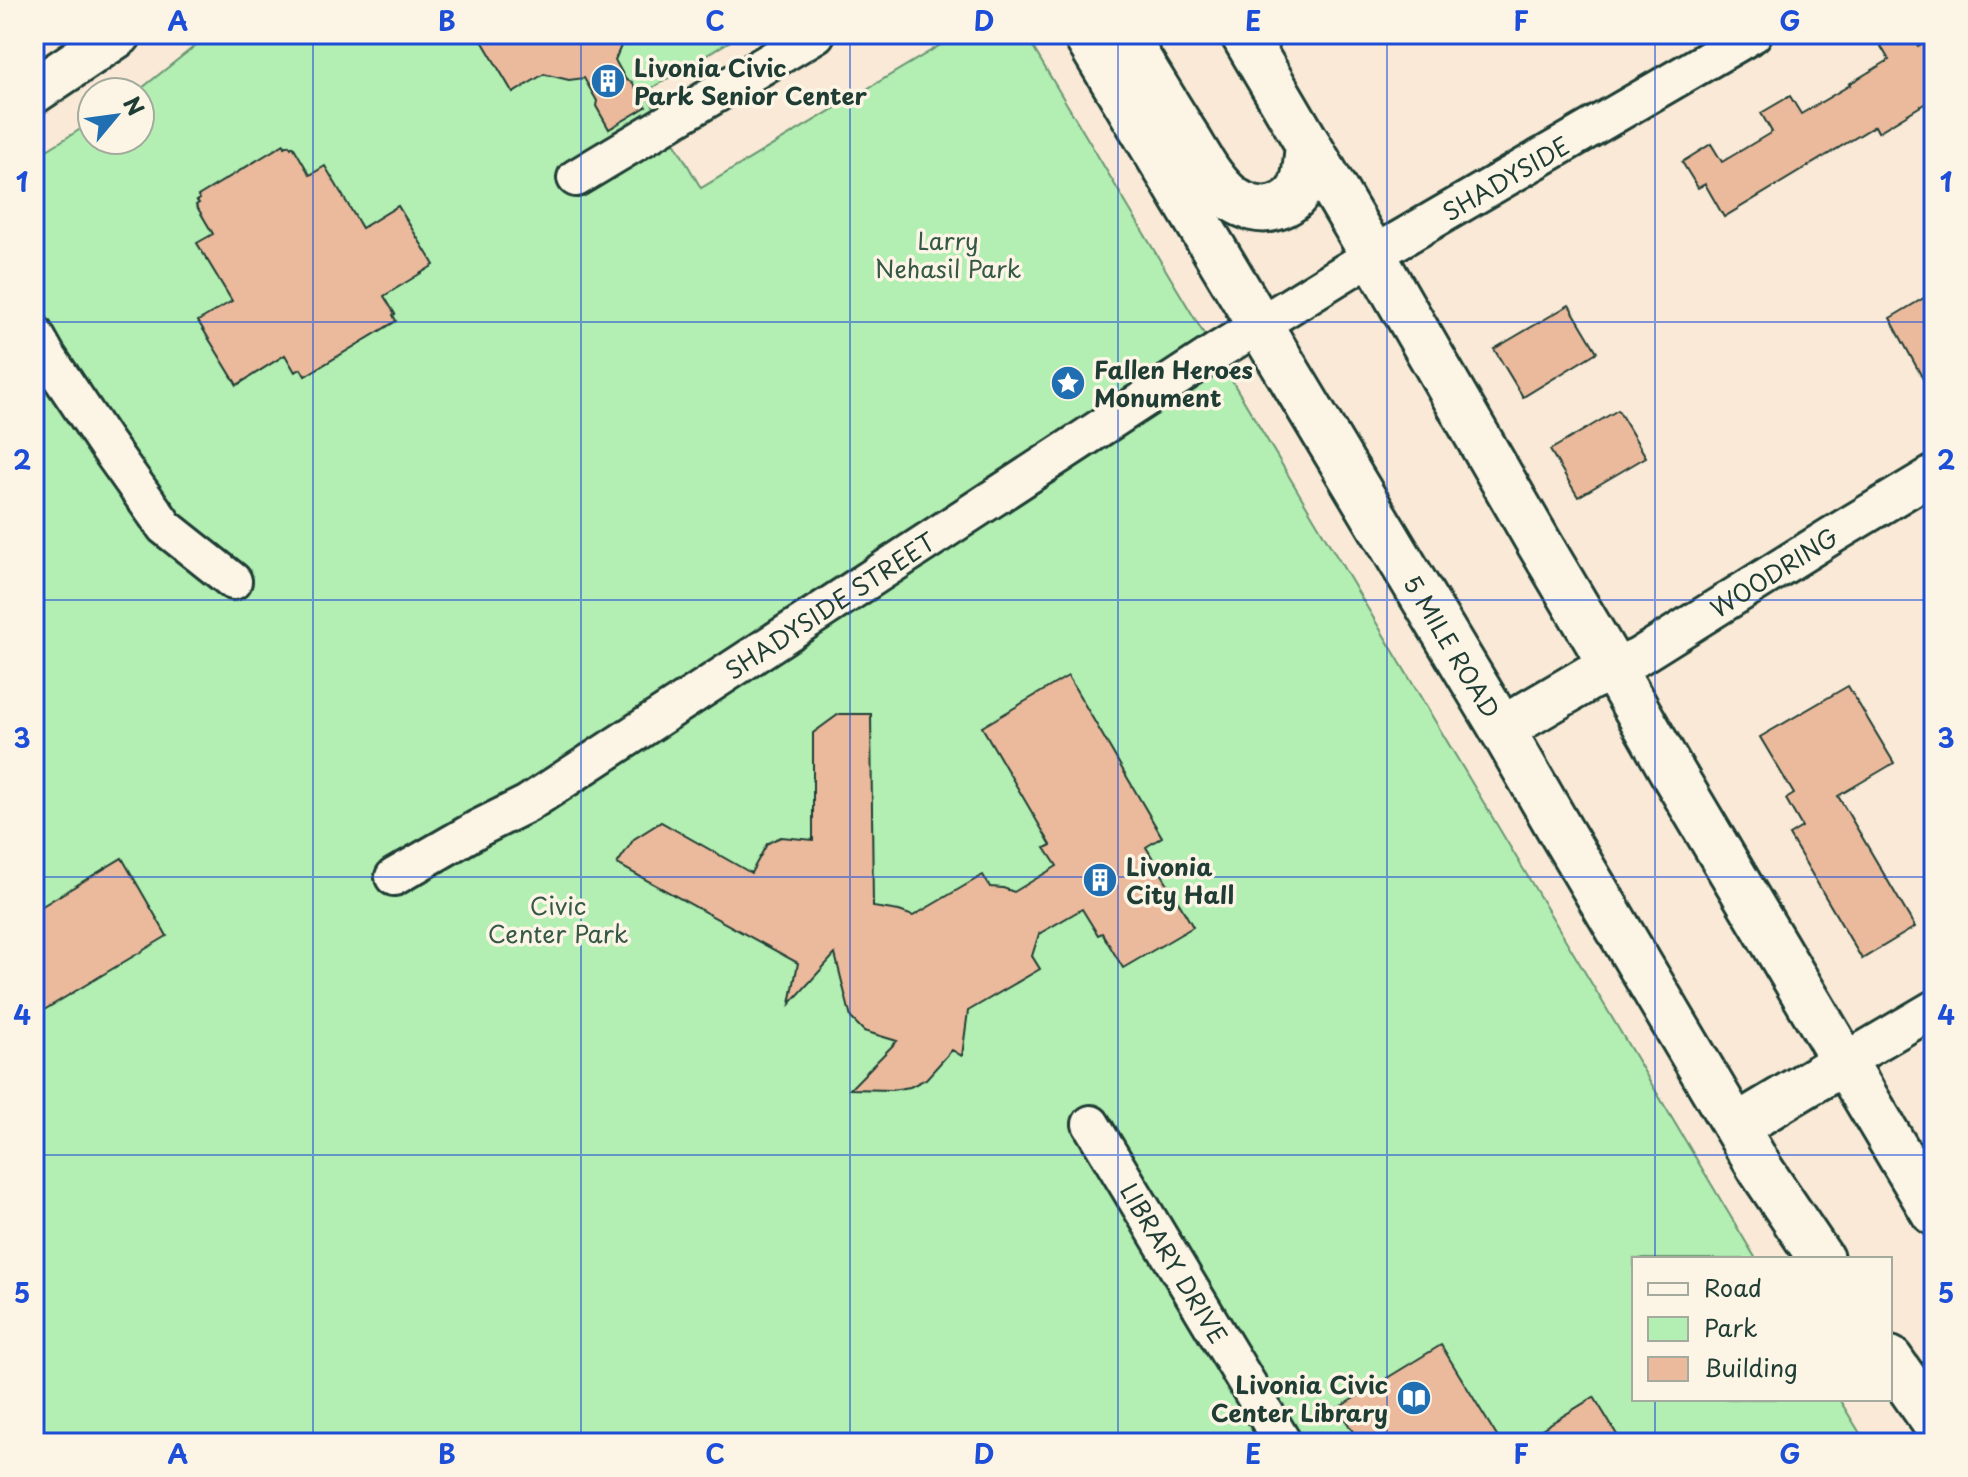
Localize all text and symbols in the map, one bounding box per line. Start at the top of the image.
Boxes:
text: A [168,1,188,40]
text: B [438,1,456,40]
text: C [705,1,725,40]
text: D [974,1,994,40]
text: E [1245,1,1261,40]
text: F [1513,1,1529,40]
text: G [1779,1,1801,40]
place label: Livonia Civic Park Senior Center [634,49,868,113]
building icon: Livonia Civic Park Senior Center [589,62,627,100]
north arrow [76,76,156,156]
text: N [116,90,153,121]
street label: SHADYSIDE [1435,127,1576,229]
text: 1 [16,162,28,201]
text: 1 [1940,162,1952,201]
park label: Larry Nehasil Park [875,222,1021,286]
place label: Fallen Heroes Monument [1094,351,1253,415]
place icon: Fallen Heroes Monument [1049,364,1087,402]
text: 2 [13,440,31,479]
text: 2 [1937,440,1955,479]
street label: WOODRING [1703,518,1845,626]
street label: SHADYSIDE STREET [718,523,943,688]
street label: 5 MILE ROAD [1395,568,1509,725]
text: 3 [13,718,31,757]
text: 3 [1937,718,1955,757]
place label: Livonia City Hall [1126,848,1234,912]
building icon: Livonia City Hall [1081,861,1119,899]
park label: Civic Center Park [488,887,628,951]
text: 4 [13,995,31,1034]
text: 4 [1937,995,1955,1034]
street label: LIBRARY DRIVE [1112,1175,1237,1350]
legend [1632,1257,1892,1401]
text: Road [1704,1269,1762,1305]
text: 5 [14,1273,30,1312]
text: 5 [1938,1273,1954,1312]
text: Park [1704,1309,1758,1345]
text: Building [1704,1349,1798,1385]
place label: Livonia Civic Center Library [1211,1366,1388,1430]
library icon: Livonia Civic Center Library [1395,1379,1433,1417]
text: A [168,1434,188,1473]
text: B [438,1434,456,1473]
text: C [705,1434,725,1473]
text: D [974,1434,994,1473]
text: E [1245,1434,1261,1473]
text: F [1513,1434,1529,1473]
text: G [1779,1434,1801,1473]

